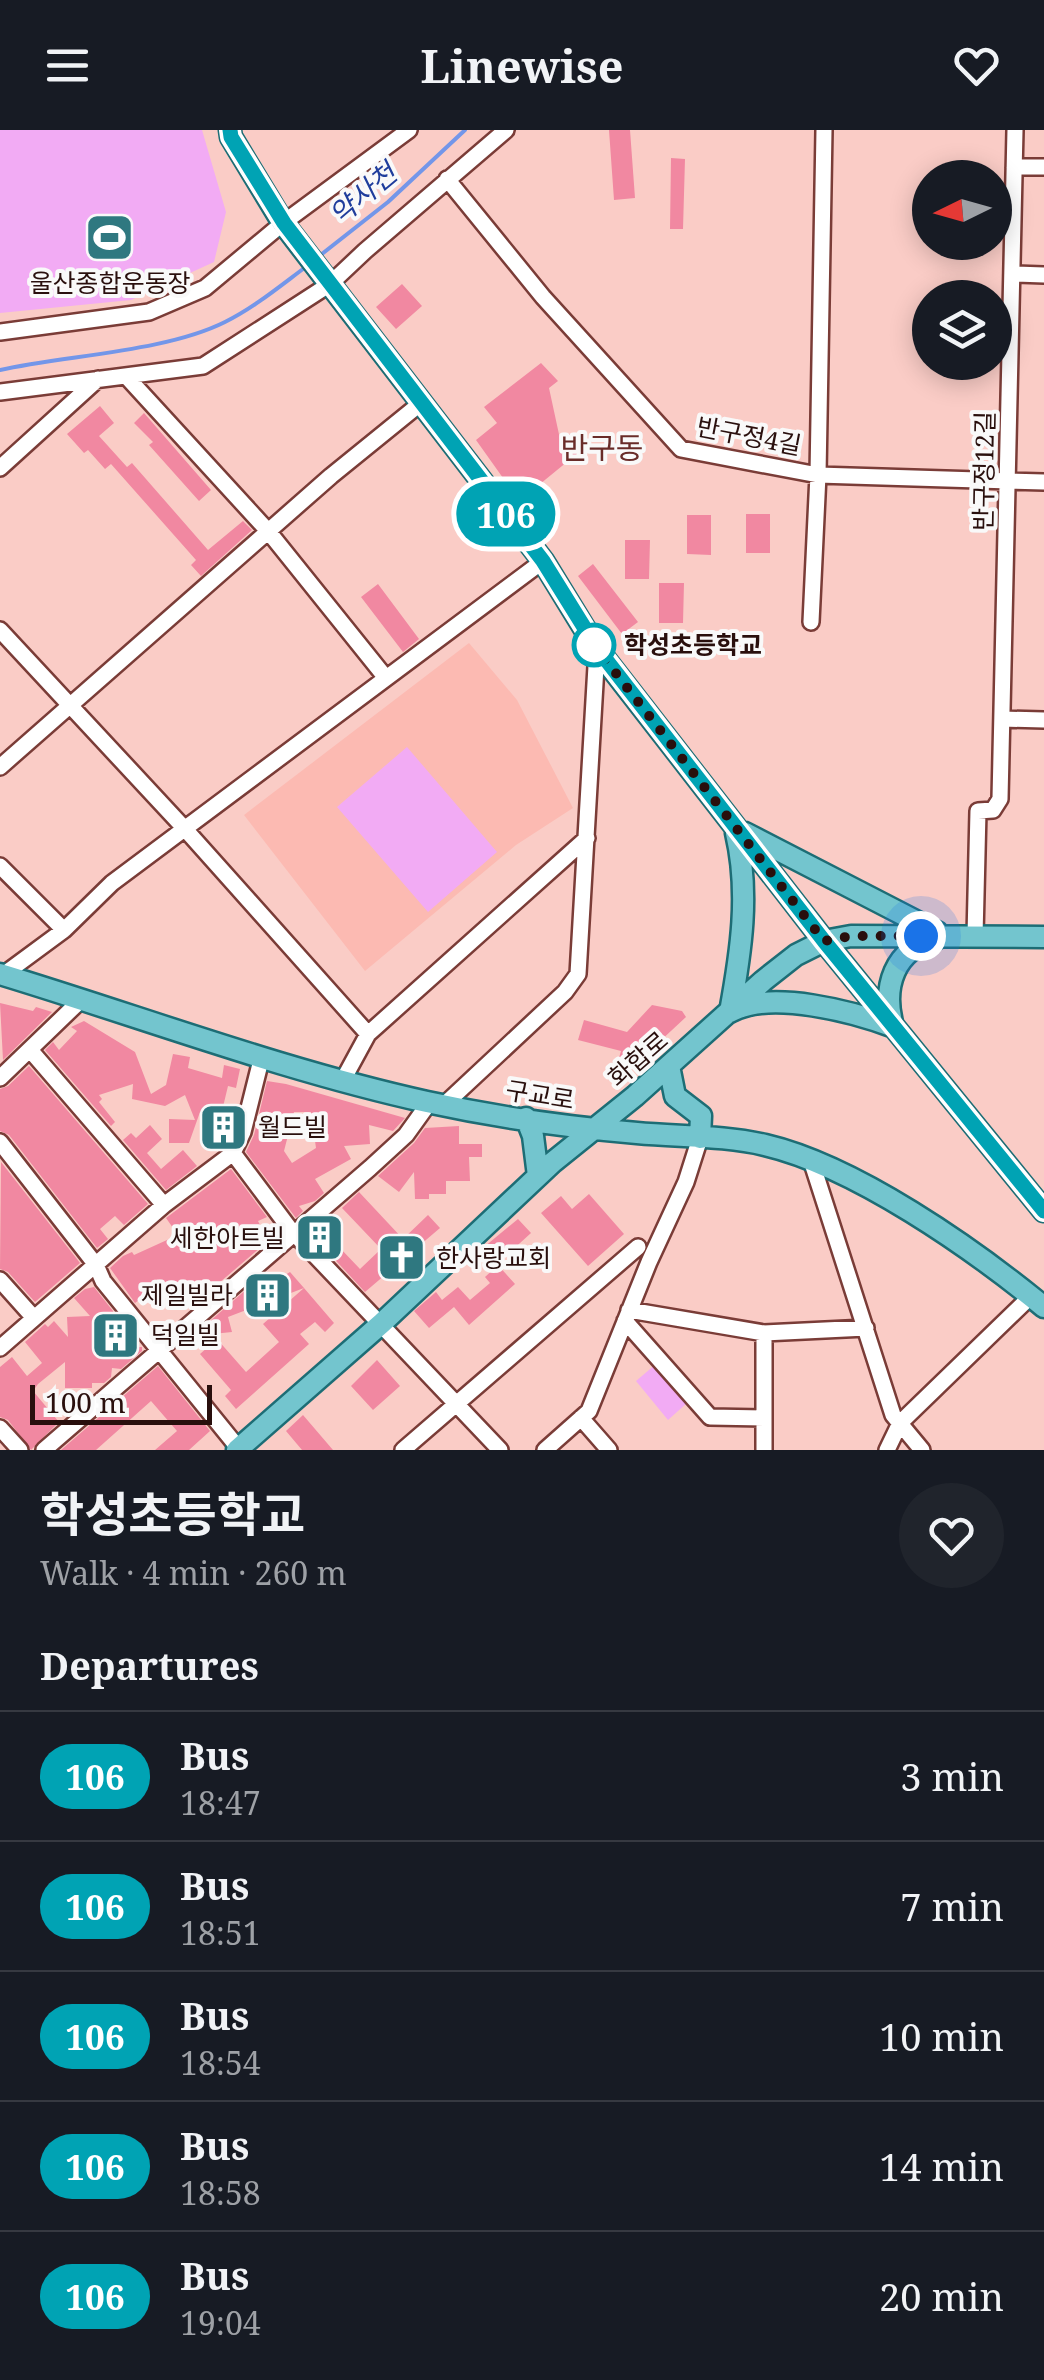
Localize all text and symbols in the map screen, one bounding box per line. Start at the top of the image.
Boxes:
text: Linewise [421,35,623,96]
icon: menu [40,38,95,93]
icon: heart [949,38,1004,93]
water label: 약사천 [321,152,407,233]
north arrow [912,160,1012,260]
map controls [912,160,1012,380]
sports icon: 울산종합운동장 [84,211,136,263]
place label: 울산종합운동장 [29,265,191,299]
button: layers [912,280,1012,380]
street label: 반구정4길 [694,408,804,462]
street label: 반구정12길 [965,411,1001,531]
district label: 반구동 [561,427,643,468]
line badge: 106 [448,482,564,546]
text: 106 [476,491,536,538]
marker: 학성초등학교 [573,624,615,666]
place label: 학성초등학교 [624,627,762,661]
your location [896,911,946,961]
street label: 화합로 [600,1023,675,1094]
street label: 구교로 [503,1072,577,1116]
building icon: 월드빌 [197,1101,249,1153]
place label: 월드빌 [258,1109,327,1143]
building icon: 세한아트빌 [294,1212,346,1264]
place label: 세한아트빌 [170,1220,285,1254]
church icon: 한사랑교회 [375,1232,427,1284]
place label: 한사랑교회 [436,1240,551,1274]
building icon: 제일빌라 [242,1269,294,1321]
place label: 제일빌라 [141,1277,233,1311]
building icon: 덕일빌 [90,1309,142,1361]
place label: 덕일빌 [151,1317,220,1351]
scale bar [30,1380,212,1424]
text: 100 m [45,1383,126,1421]
text: 학성초등학교 [40,1481,305,1546]
button: heart [899,1483,1004,1588]
text: Walk · 4 min · 260 m [40,1551,347,1594]
text: Departures [40,1639,259,1691]
text: Bus [180,1729,249,1781]
text: 3 min [900,1750,1004,1802]
text: 106 [65,1753,125,1800]
text: 18:47 [180,1781,261,1824]
text: Bus [180,1859,249,1911]
text: 7 min [900,1880,1004,1932]
text: 106 [65,1883,125,1930]
text: 18:51 [180,1911,261,1954]
text: Bus [180,1989,249,2041]
text: 10 min [879,2010,1004,2062]
text: 106 [65,2013,125,2060]
text: 18:54 [180,2041,261,2084]
text: Bus [180,2119,249,2171]
text: 14 min [879,2140,1004,2192]
text: 106 [65,2143,125,2190]
text: 18:58 [180,2171,261,2214]
text: Bus [180,2249,249,2301]
text: 20 min [879,2270,1004,2322]
text: 106 [65,2273,125,2320]
text: 19:04 [180,2301,261,2344]

